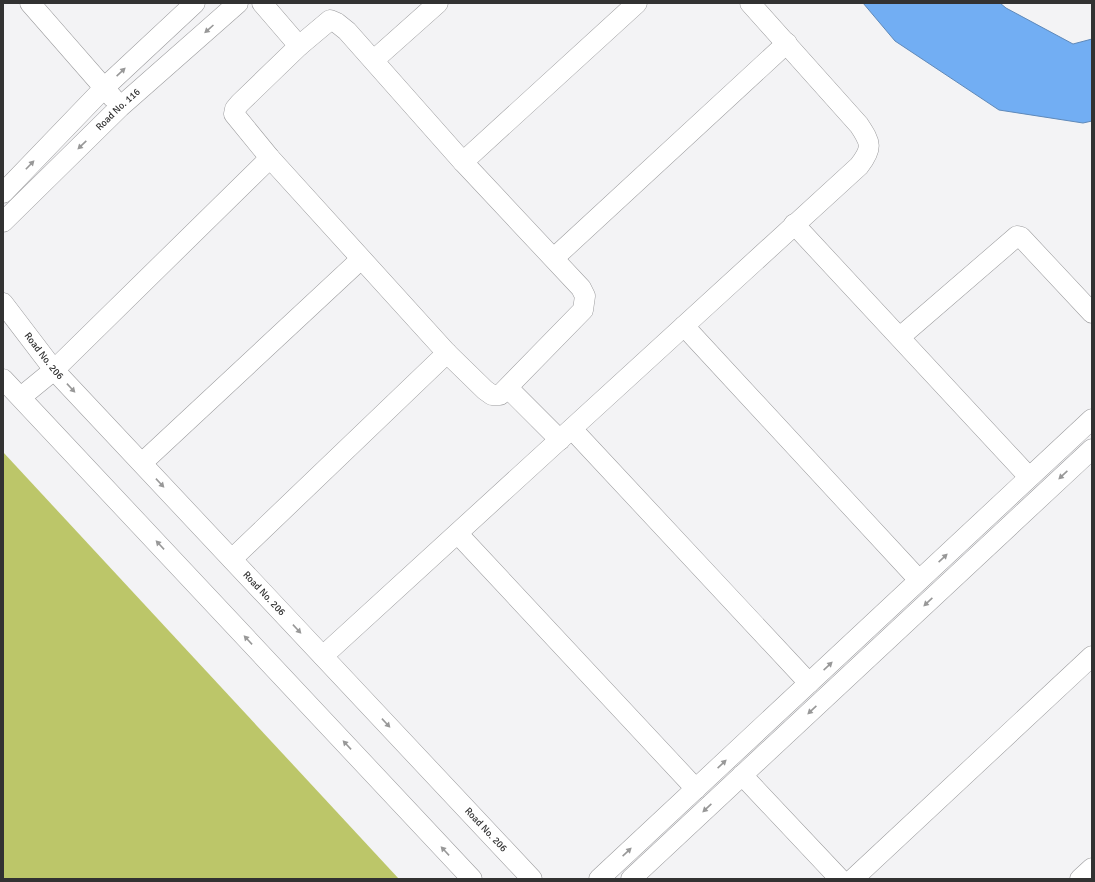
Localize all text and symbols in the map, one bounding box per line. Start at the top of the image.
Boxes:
one-way arrow [204,24,213,33]
one-way arrow [116,67,126,77]
street label: Road No. 116 [93,86,143,133]
one-way arrow [77,140,87,150]
one-way arrow [25,160,35,170]
street label: Road No. 206 [22,330,66,382]
one-way arrow [66,383,76,393]
one-way arrow [1059,470,1068,479]
one-way arrow [155,478,165,488]
one-way arrow [155,540,164,550]
one-way arrow [938,553,948,563]
street label: Road No. 206 [240,569,288,618]
one-way arrow [923,597,932,606]
one-way arrow [292,624,302,634]
one-way arrow [244,635,253,645]
one-way arrow [823,661,833,670]
one-way arrow [807,705,817,715]
one-way arrow [381,719,390,728]
one-way arrow [343,741,352,750]
one-way arrow [717,759,727,769]
one-way arrow [702,804,712,813]
street label: Road No. 206 [462,805,510,855]
one-way arrow [441,846,450,855]
one-way arrow [622,848,632,857]

